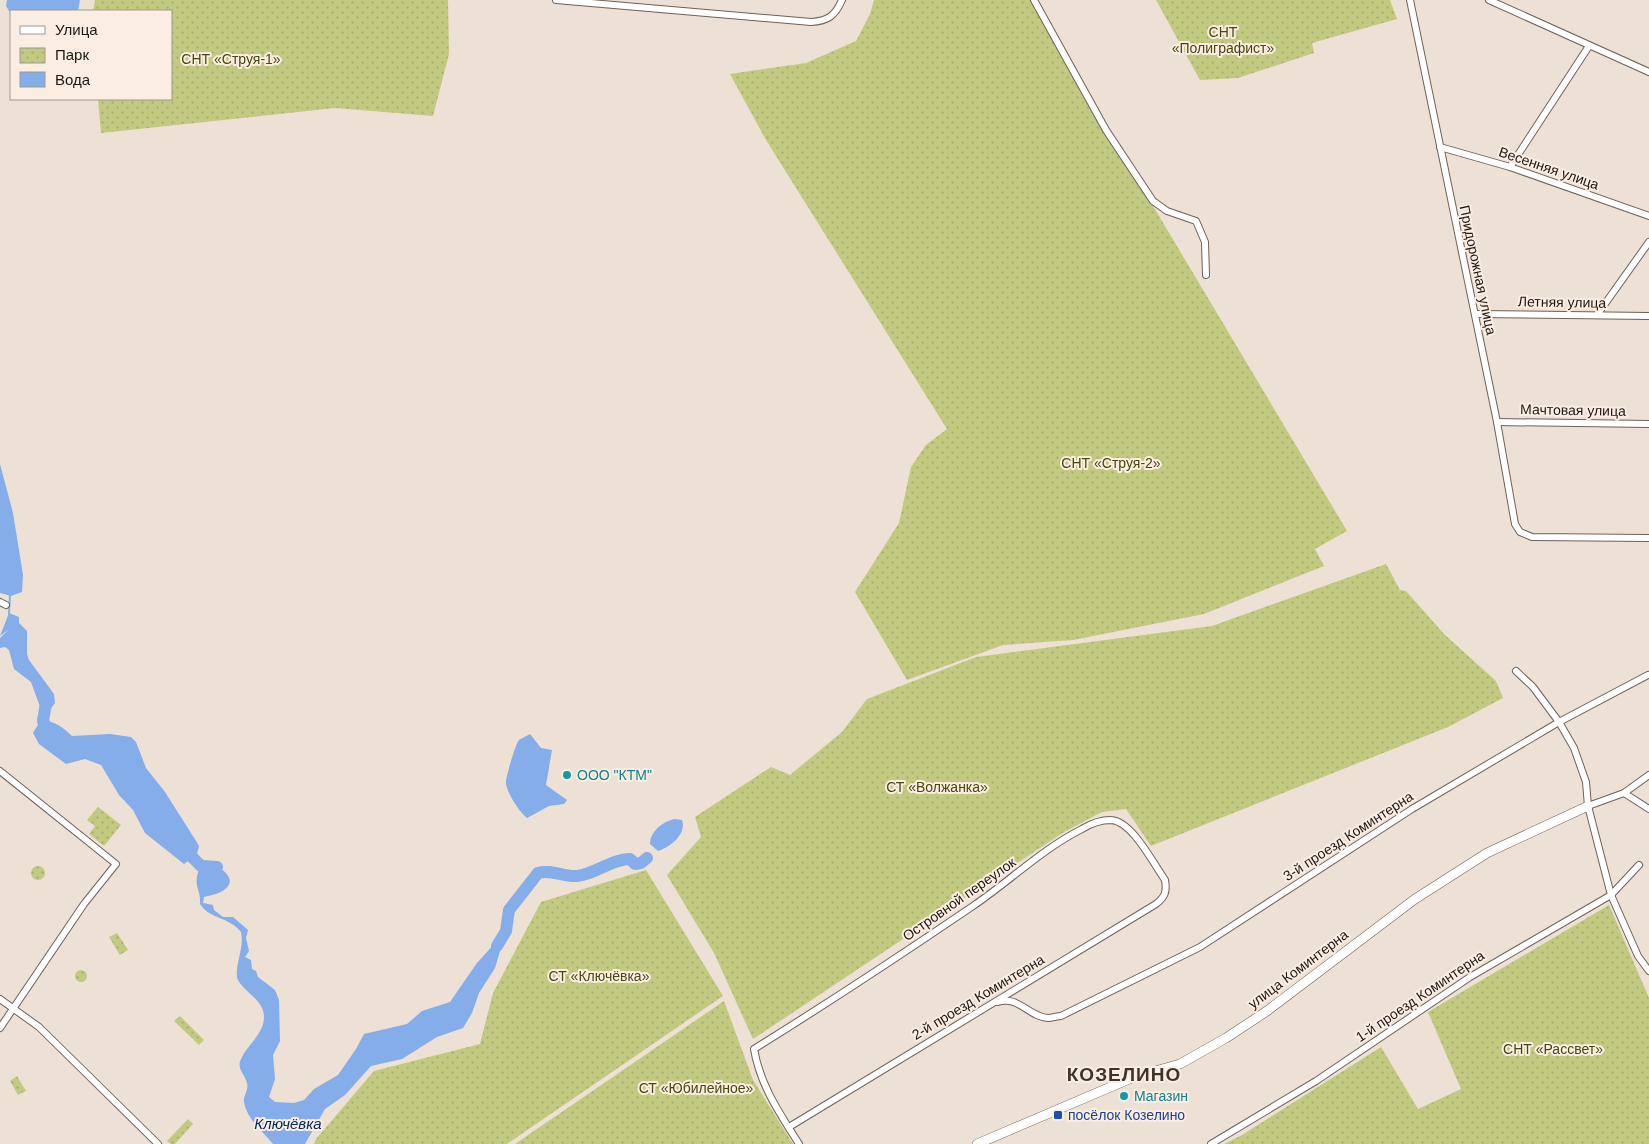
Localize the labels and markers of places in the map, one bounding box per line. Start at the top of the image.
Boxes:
place label: ООО "КТМ" [577,767,652,783]
marker: ООО "КТМ" [561,769,573,781]
place label: Магазин [1134,1088,1188,1104]
marker: Магазин [1118,1090,1130,1102]
place label: посёлок Козелино [1068,1107,1185,1123]
marker: посёлок Козелино [1052,1109,1064,1121]

